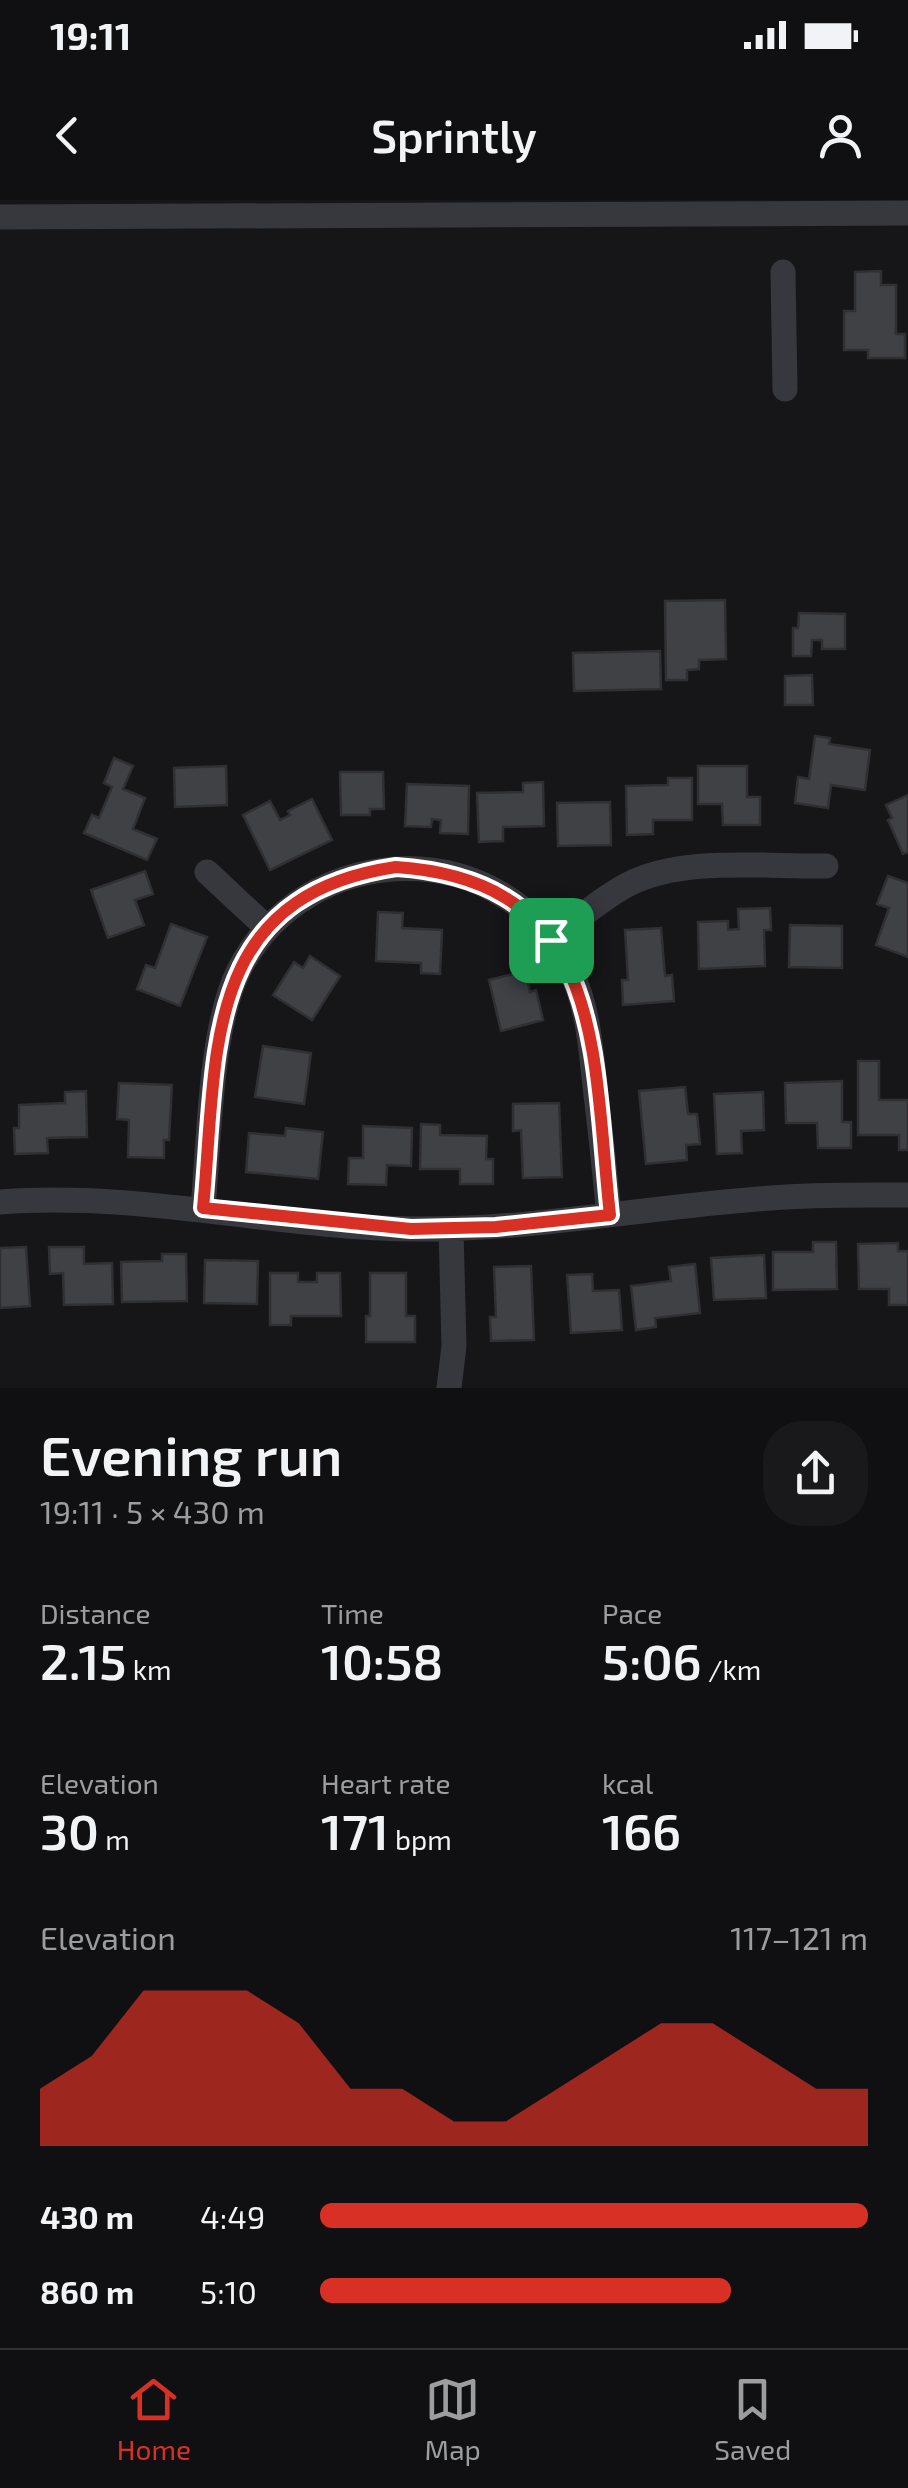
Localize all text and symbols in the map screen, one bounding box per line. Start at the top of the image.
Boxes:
text: 19:11 [50,12,131,58]
icon: back [40,108,95,163]
text: Sprintly [371,108,537,162]
icon: person [813,108,868,163]
pin [509,898,594,983]
icon: arrive [524,913,579,968]
text: Evening run [40,1421,342,1487]
button: share [763,1421,868,1526]
text: 19:11 · 5 × 430 m [40,1492,265,1530]
text: Distance [40,1596,151,1630]
text: Time [321,1596,384,1630]
text: Pace [602,1596,662,1630]
text: 2.15 [40,1630,127,1690]
text: 10:58 [321,1630,443,1690]
text: 5:06 [602,1630,702,1690]
text: km [127,1652,172,1686]
text: /km [702,1652,761,1686]
text: Elevation [40,1766,159,1800]
text: Heart rate [321,1766,451,1800]
text: kcal [602,1766,653,1800]
text: 30 [40,1800,99,1860]
text: 171 [321,1800,389,1860]
text: 166 [602,1800,681,1860]
text: m [99,1822,130,1856]
text: bpm [389,1822,452,1856]
text: Elevation [40,1918,176,1956]
text: 117–121 m [730,1918,868,1956]
text: 430 m [40,2197,134,2235]
text: 4:49 [200,2197,265,2235]
text: 860 m [40,2272,134,2310]
text: 5:10 [200,2272,257,2310]
tab: Home [117,2372,191,2466]
tab: Map [425,2372,481,2466]
tab: Saved [714,2372,791,2466]

